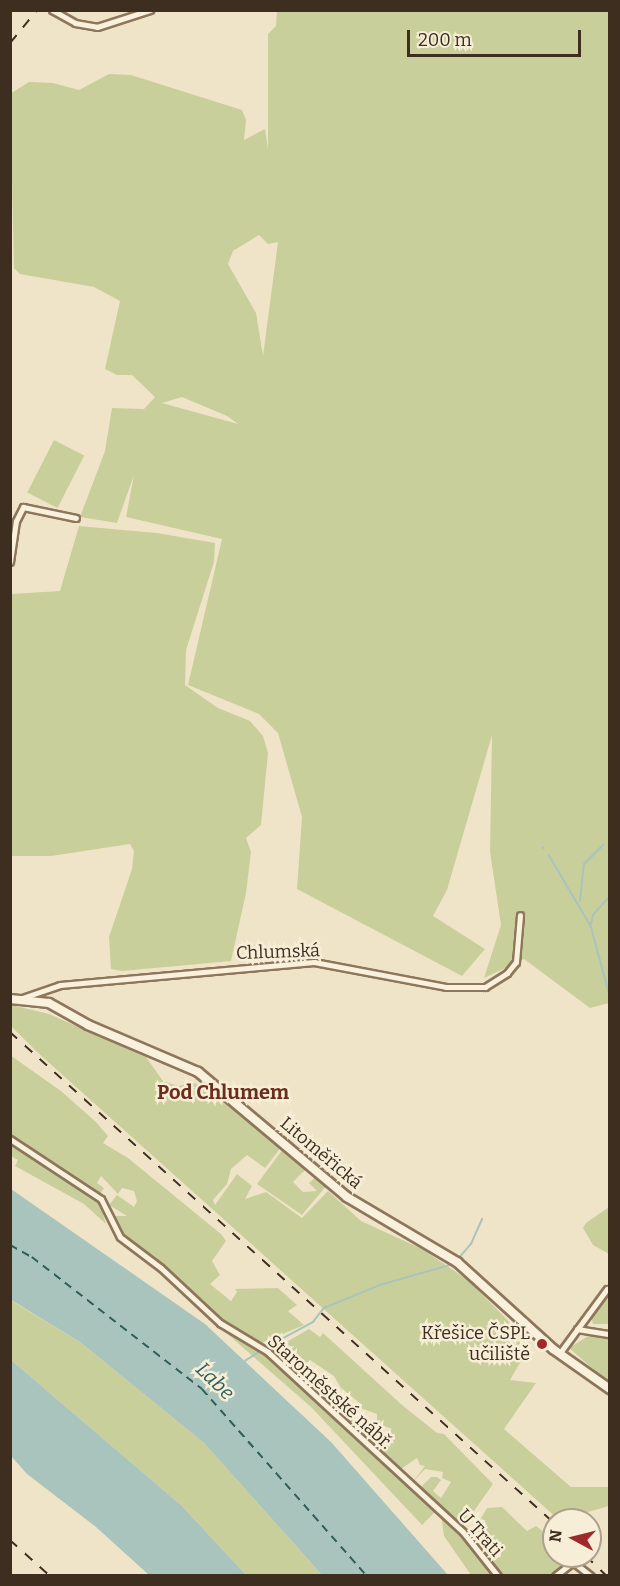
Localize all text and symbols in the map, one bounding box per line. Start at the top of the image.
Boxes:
scale bar [410,18,584,56]
text: 200 m [418,29,472,51]
street label: Chlumská [236,940,320,964]
district label: Pod Chlumem [157,1080,289,1104]
street label: Litoměřická [276,1113,366,1193]
place label: Křešice ČSPL učiliště [421,1323,530,1366]
street label: Staroměstské nábř. [263,1330,397,1454]
marker: Křešice ČSPL učiliště [535,1337,549,1351]
water label: Labe [191,1357,239,1405]
street label: U Trati [453,1505,507,1561]
north arrow [542,1508,602,1568]
text: N [545,1529,566,1543]

